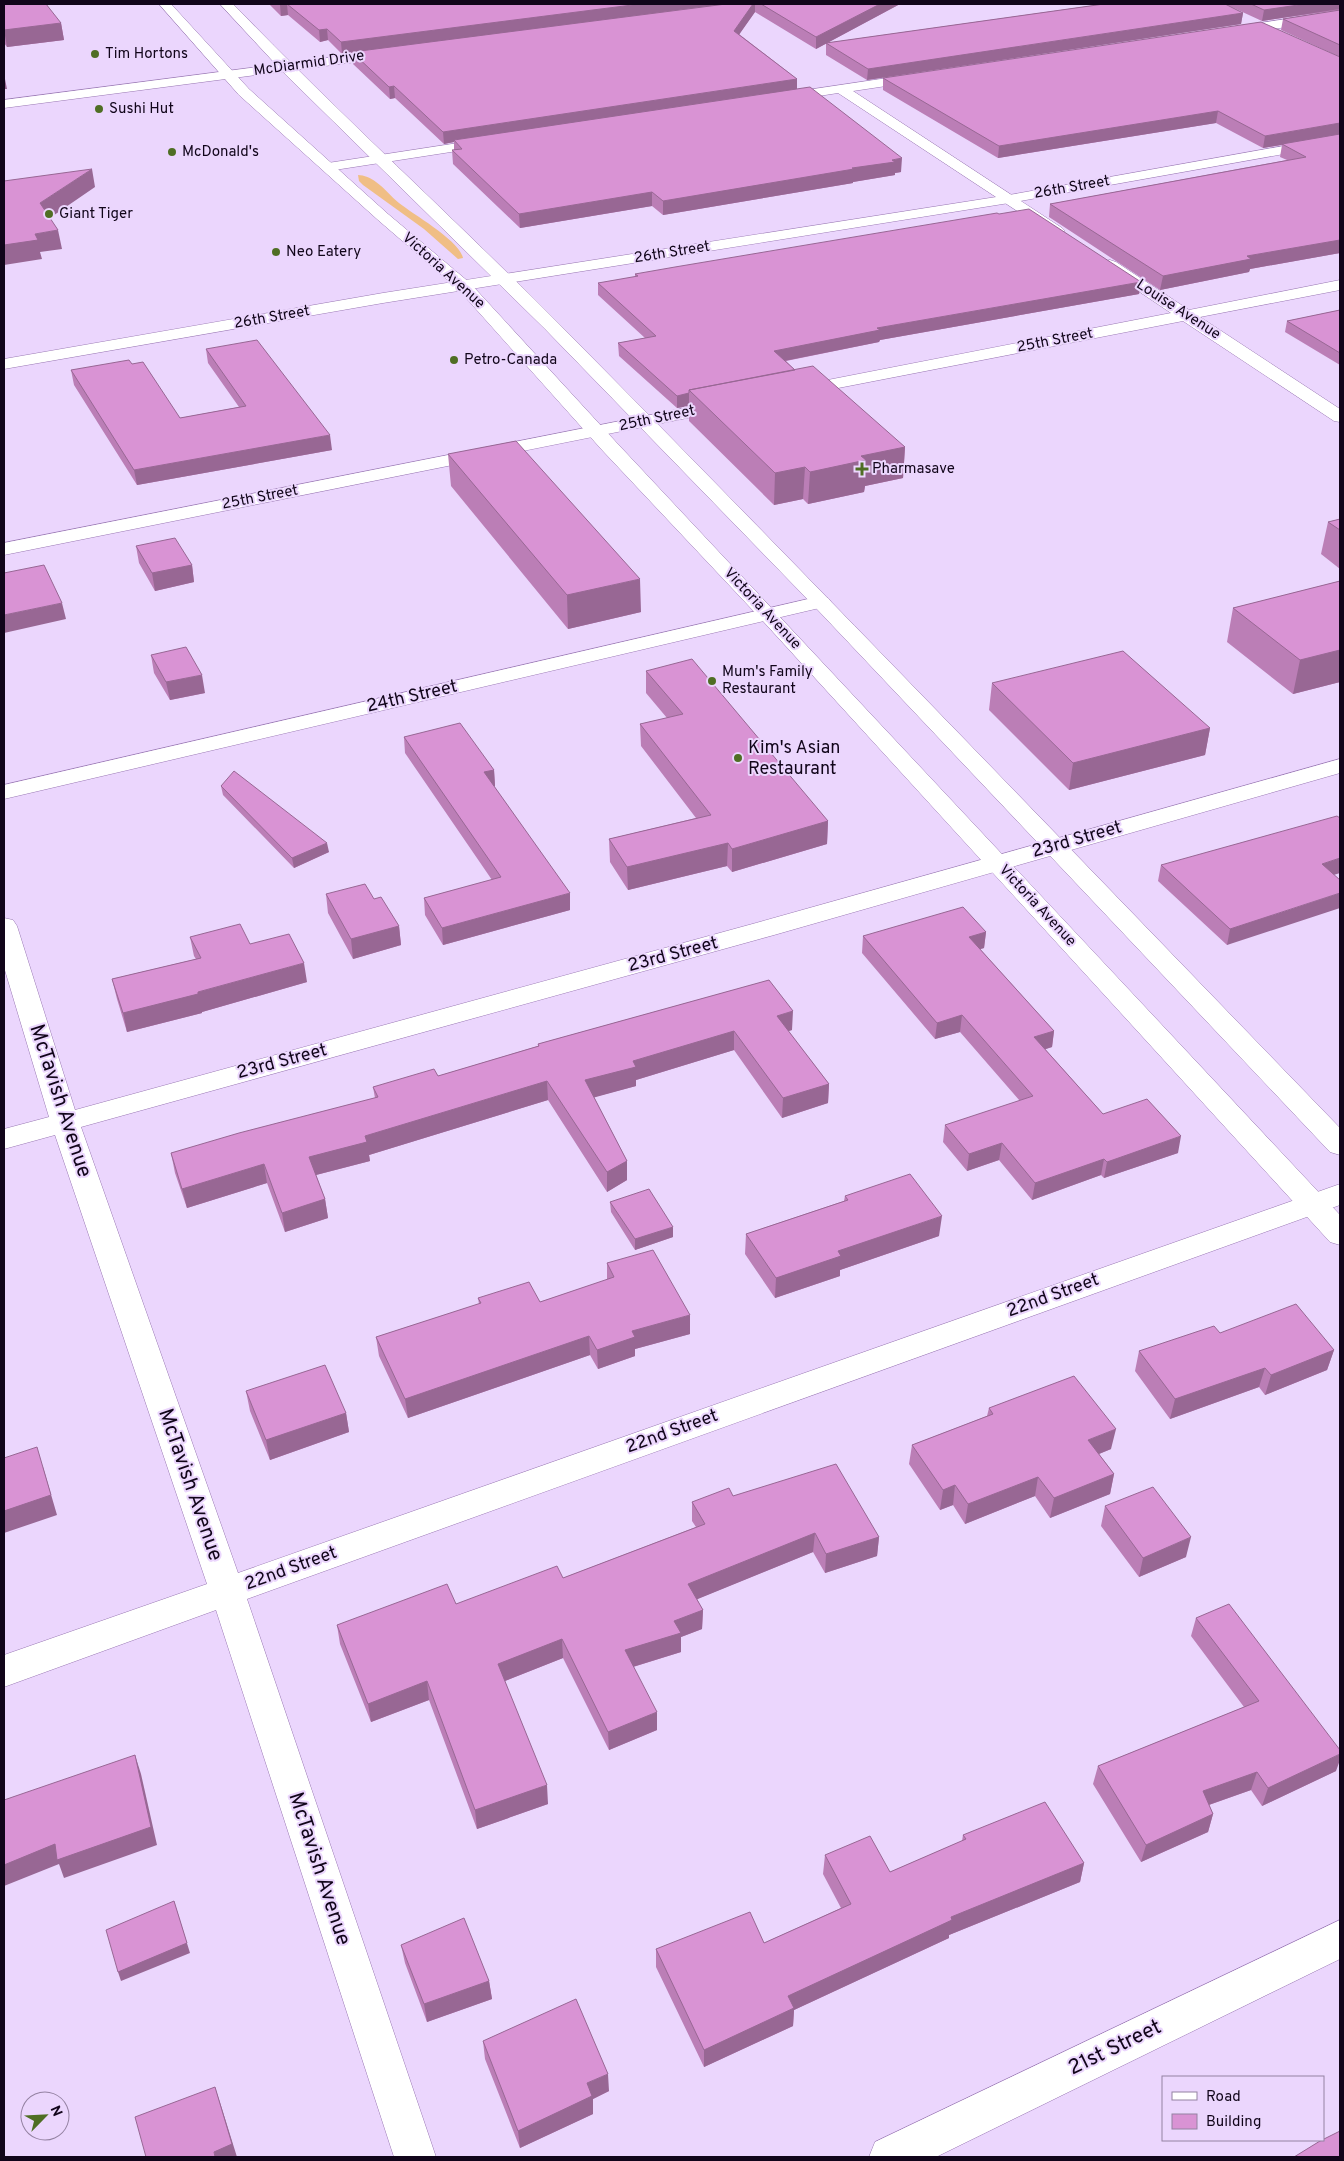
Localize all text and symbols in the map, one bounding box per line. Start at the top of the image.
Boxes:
place label: Tim Hortons [105,45,188,64]
street label: McDiarmid Drive [252,47,366,81]
marker: Tim Hortons [89,48,101,60]
place label: Sushi Hut [109,100,174,119]
marker: Sushi Hut [93,103,105,115]
place label: McDonald's [182,143,259,162]
marker: McDonald's [166,146,178,158]
street label: 26th Street [1033,172,1111,204]
place label: Giant Tiger [59,205,133,224]
marker: Giant Tiger [43,208,55,220]
street label: Victoria Avenue [398,229,488,313]
street label: 26th Street [633,238,711,268]
place label: Neo Eatery [286,243,361,262]
marker: Neo Eatery [270,246,282,258]
street label: Louise Avenue [1132,276,1224,344]
street label: 26th Street [233,302,311,334]
street label: 25th Street [1015,324,1095,358]
place label: Petro-Canada [464,351,557,370]
marker: Petro-Canada [448,354,460,366]
street label: 25th Street [617,402,697,436]
place label: Pharmasave [872,460,955,479]
marker: Pharmasave [856,463,868,475]
street label: 25th Street [220,481,300,515]
street label: Victoria Avenue [719,564,805,654]
place label: Mum's Family Restaurant [722,663,813,699]
street label: 24th Street [364,675,460,719]
marker: Mum's Family Restaurant [706,675,718,687]
place label: Kim's Asian Restaurant [748,737,841,781]
marker: Kim's Asian Restaurant [732,752,744,764]
street label: 23rd Street [1029,816,1125,864]
street label: Victoria Avenue [994,861,1080,951]
street label: 23rd Street [625,932,721,978]
street label: McTavish Avenue [23,1021,97,1181]
street label: 23rd Street [234,1039,330,1085]
street label: 22nd Street [1004,1269,1102,1323]
street label: McTavish Avenue [151,1405,229,1565]
street label: 22nd Street [623,1405,721,1459]
street label: 22nd Street [242,1542,340,1596]
street label: McTavish Avenue [282,1789,356,1949]
street label: 21st Street [1064,2014,1166,2082]
legend [1162,2076,1324,2141]
text: Road [1206,2088,1241,2107]
north arrow [20,2091,70,2141]
text: N [46,2103,65,2119]
text: Building [1206,2113,1261,2132]

